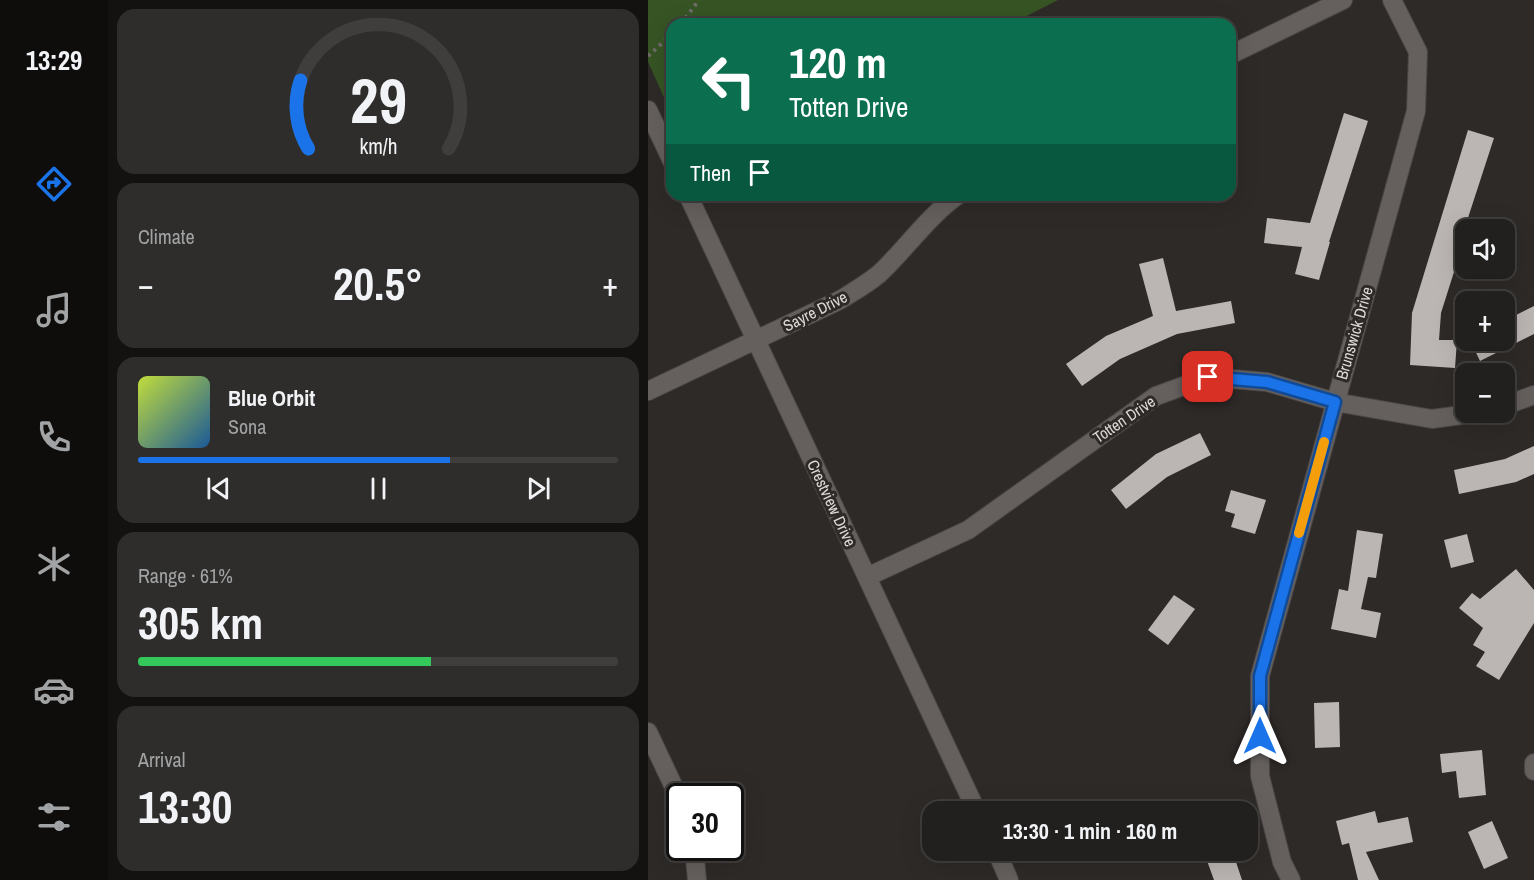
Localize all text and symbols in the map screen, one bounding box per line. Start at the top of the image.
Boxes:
text: 120 m [789,35,887,91]
text: 13:29 [26,42,82,78]
icon: left [690,42,768,120]
text: 29 [350,58,406,142]
text: Totten Drive [789,89,908,125]
text: km/h [359,132,397,161]
icon: arrive [743,156,776,189]
text: Then [690,158,731,188]
icon: directions [33,163,75,205]
map controls [1455,219,1515,423]
button: sound [1455,219,1515,279]
text: Climate [138,223,195,250]
text: 20.5° [333,253,423,314]
text: − [138,262,154,306]
text: + [602,262,618,306]
street label: Brunswick Drive [1330,284,1378,382]
street label: Sayre Drive [779,285,851,337]
icon: music [33,289,75,331]
button: + [1455,291,1515,351]
pin [1182,351,1233,402]
icon: arrive [1191,360,1224,393]
button: − [1455,363,1515,423]
text: Blue Orbit [228,383,315,413]
street label: Totten Drive [1089,390,1159,448]
text: Sona [228,413,266,440]
icon: phone [33,416,75,458]
street label: Crestview Drive [802,456,862,550]
icon: previous [202,472,235,505]
icon: pause [362,472,395,505]
icon: next [522,472,555,505]
icon: climate [33,543,75,585]
text: Range · 61% [138,562,233,589]
text: 305 km [138,592,263,653]
icon: car [33,669,75,711]
position arrow [1228,704,1292,768]
text: Arrival [138,746,185,773]
text: 13:30 [138,776,232,837]
speed limit sign: 30 [666,783,744,861]
icon: filters [33,796,75,838]
text: 13:30 · 1 min · 160 m [1003,816,1177,846]

